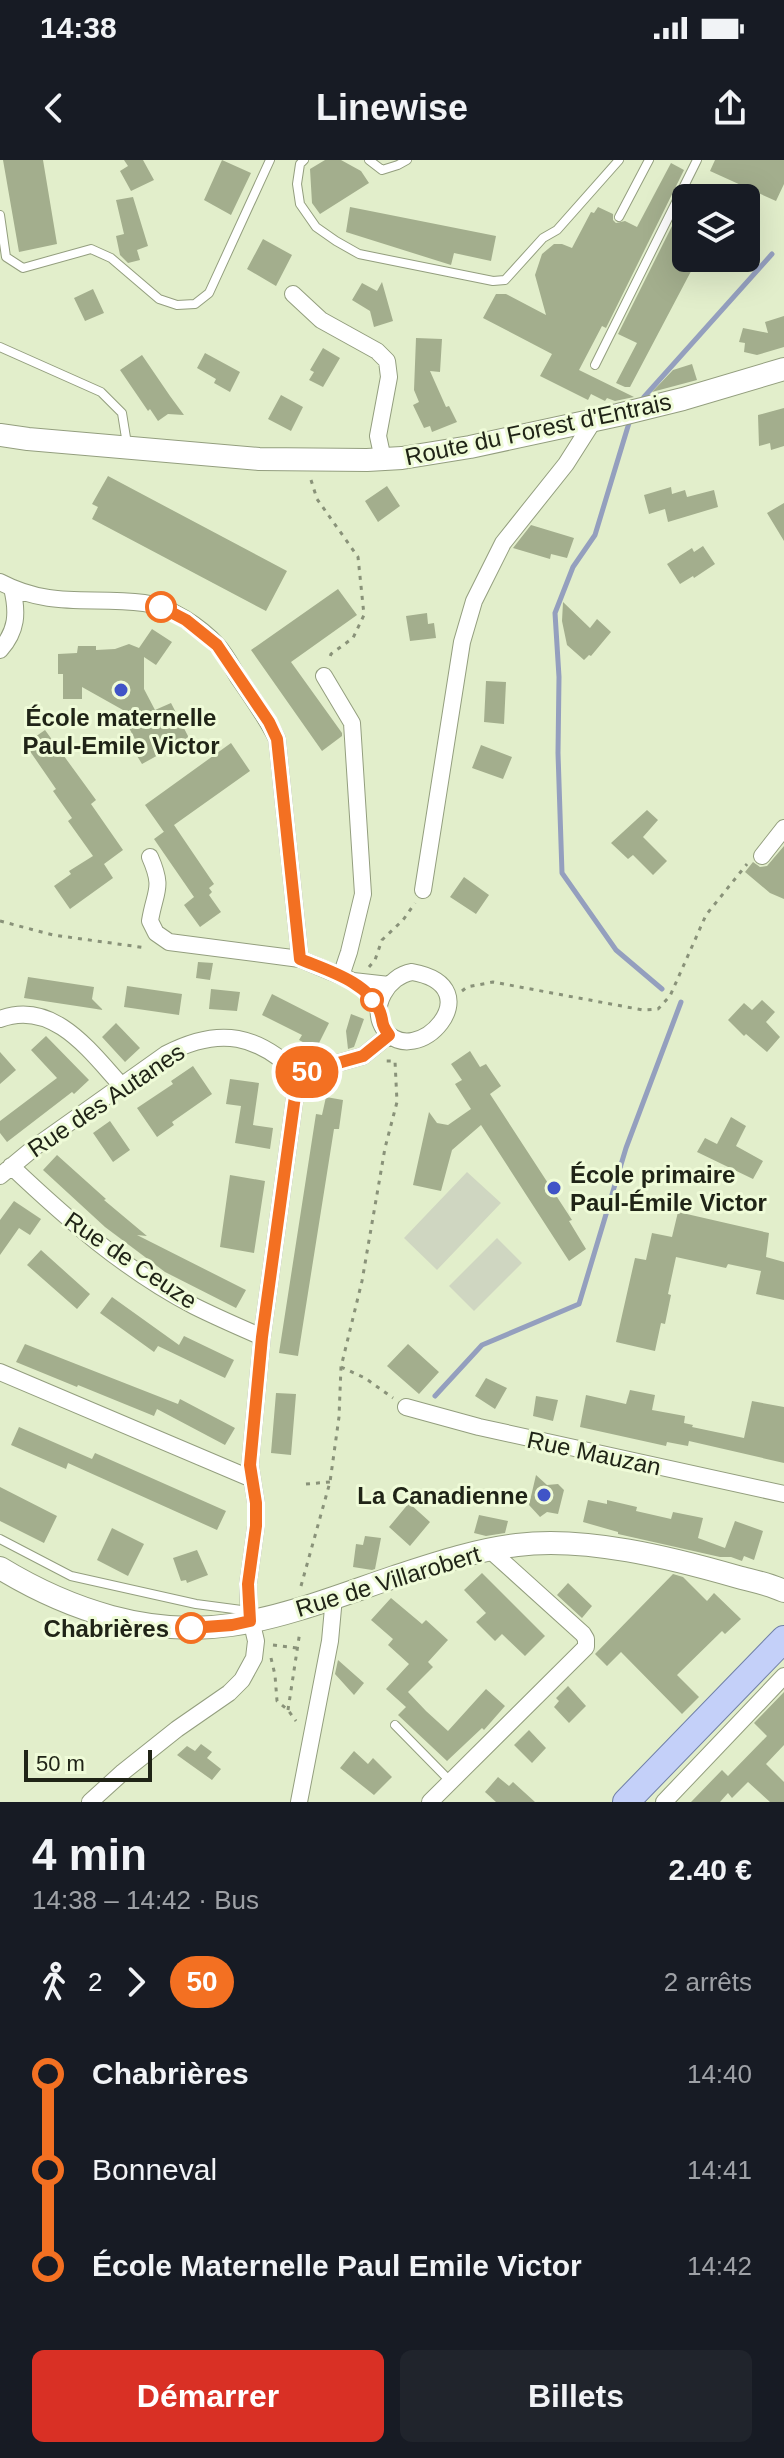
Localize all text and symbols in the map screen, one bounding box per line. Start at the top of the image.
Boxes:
text: 14:38 [40,11,117,44]
icon: back [32,86,76,130]
icon: share [708,86,752,130]
text: Linewise [316,87,468,128]
map controls [672,184,760,272]
button: layers [672,184,760,272]
street label: Route du Forest d'Entrais [402,388,674,470]
unlabelled marker [146,592,176,622]
marker: École maternelle Paul-Emile Victor [112,681,130,699]
place label: École maternelle Paul-Emile Victor [23,704,219,759]
unlabelled marker [361,989,383,1011]
street label: Rue des Autanes [23,1038,189,1162]
line badge: 50 [271,1046,343,1098]
text: 50 [291,1056,323,1087]
place label: École primaire Paul-Émile Victor [570,1161,767,1216]
marker: École primaire Paul-Émile Victor [545,1179,563,1197]
street label: Rue de Ceuze [60,1206,202,1314]
street label: Rue Mauzan [525,1426,663,1480]
place label: La Canadienne [357,1482,528,1509]
marker: La Canadienne [535,1486,553,1504]
street label: Rue de Villarobert [292,1540,484,1622]
marker: Chabrières [176,1613,206,1643]
place label: Chabrières [44,1615,169,1642]
scale bar [24,1746,152,1782]
text: 50 m [36,1751,85,1776]
text: 4 min [32,1830,147,1879]
text: 2.40 € [669,1853,752,1886]
text: 14:38 – 14:42 · Bus [32,1885,259,1915]
icon: walk [32,1960,76,2004]
icon: forward [114,1960,158,2004]
text: 50 [186,1966,218,1997]
text: 2 [88,1967,102,1997]
text: 2 arrêts [664,1967,752,1997]
text: Chabrières [92,2057,249,2090]
text: 14:40 [687,2059,752,2089]
text: Bonneval [92,2153,217,2186]
text: 14:41 [687,2155,752,2185]
text: École Maternelle Paul Emile Victor [92,2249,582,2282]
text: 14:42 [687,2251,752,2281]
button: Démarrer [32,2350,384,2442]
button: Billets [400,2350,752,2442]

